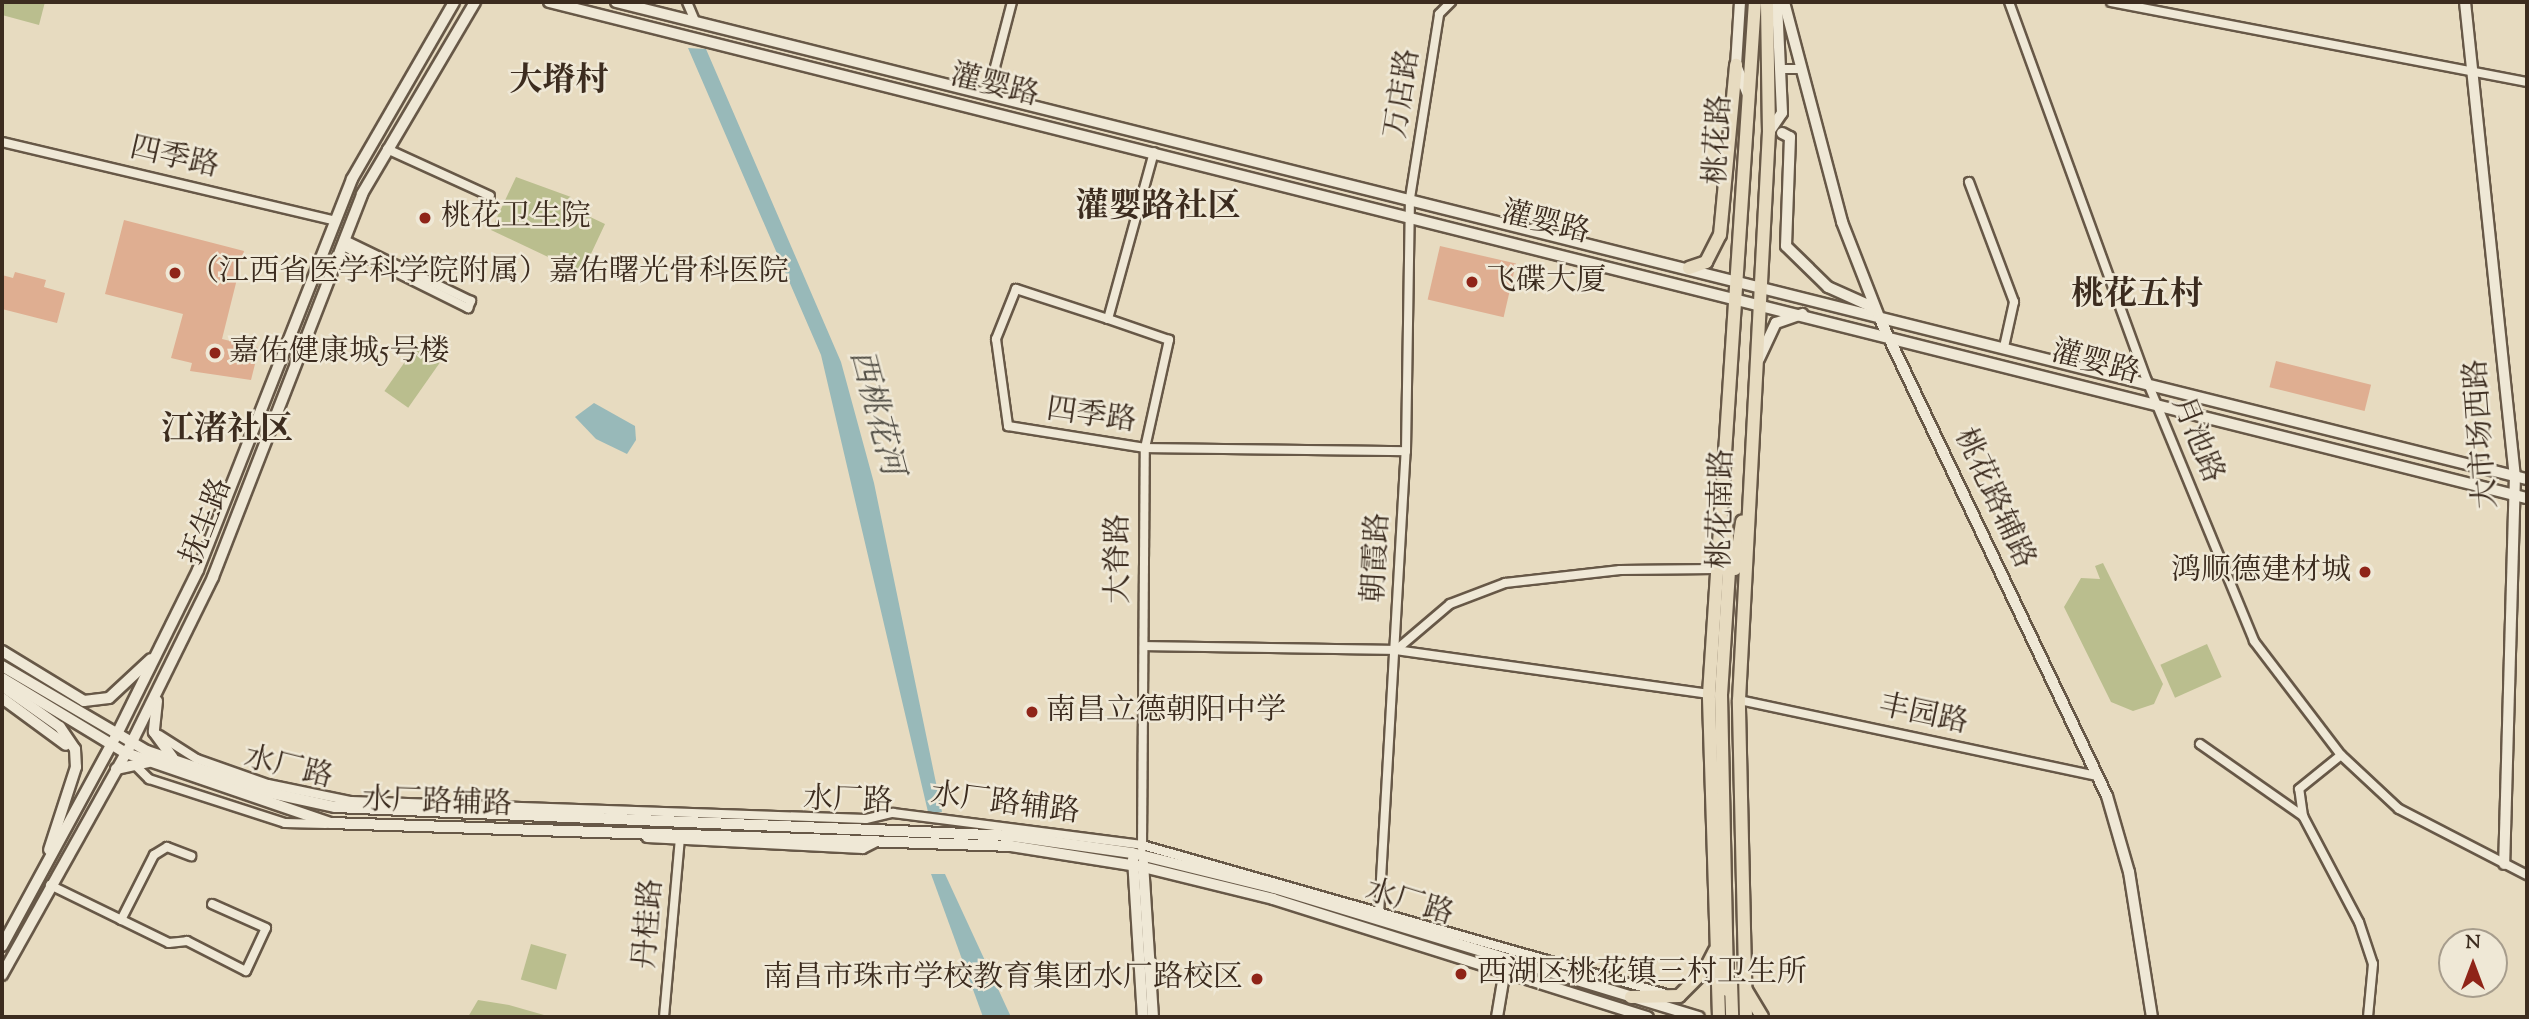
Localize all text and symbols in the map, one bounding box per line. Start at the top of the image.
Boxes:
street label: 万店路 [1379,47,1429,141]
street label: 灌婴路 [946,59,1042,115]
district label: 大塉村 [510,63,608,103]
street label: 桃花路 [1700,94,1740,186]
street label: 四季路 [126,131,222,187]
district label: 灌婴路社区 [1076,189,1240,229]
street label: 灌婴路 [1497,196,1593,252]
place label: 桃花卫生院 [441,200,591,236]
marker: 桃花卫生院 [415,208,435,228]
place label: （江西省医学科学院附属）嘉佑曙光骨科医院 [189,255,789,291]
place label: 飞碟大厦 [1486,264,1606,300]
marker: （江西省医学科学院附属）嘉佑曙光骨科医院 [167,265,183,281]
marker: 飞碟大厦 [1464,274,1480,290]
district label: 桃花五村 [2071,277,2203,317]
place label: 嘉佑健康城5号楼 [229,335,449,371]
street label: 灌婴路 [2047,335,2143,393]
marker: 嘉佑健康城5号楼 [207,345,223,361]
water label: 西桃花河 [840,346,910,480]
street label: 大市场西路 [2460,358,2506,510]
street label: 月池路 [2162,392,2230,488]
street label: 四季路 [1044,393,1138,441]
district label: 江渚社区 [161,412,293,452]
street label: 桃花路辅路 [1945,423,2041,575]
street label: 桃花南路 [1704,449,1742,569]
street label: 抚生路 [175,474,241,570]
street label: 朝霞路 [1358,512,1398,604]
street label: 大脊路 [1102,514,1138,604]
place label: 鸿顺德建材城 [2171,554,2351,590]
marker: 鸿顺德建材城 [2357,564,2373,580]
street label: 丰园路 [1875,689,1971,743]
place label: 南昌立德朝阳中学 [1046,694,1286,730]
marker: 南昌立德朝阳中学 [1024,704,1040,720]
street label: 水厂路 [240,741,336,797]
street label: 水厂路辅路 [928,778,1082,832]
street label: 水厂路 [802,782,894,822]
street label: 水厂路辅路 [361,783,513,825]
street label: 水厂路 [1361,874,1457,934]
street label: 丹桂路 [628,878,672,970]
north arrow [2438,928,2508,998]
text: N [2465,930,2481,957]
place label: 西湖区桃花镇三村卫生所 [1477,956,1807,992]
place label: 南昌市珠市学校教育集团水厂路校区 [763,961,1243,997]
marker: 西湖区桃花镇三村卫生所 [1451,964,1471,984]
marker: 南昌市珠市学校教育集团水厂路校区 [1249,971,1265,987]

